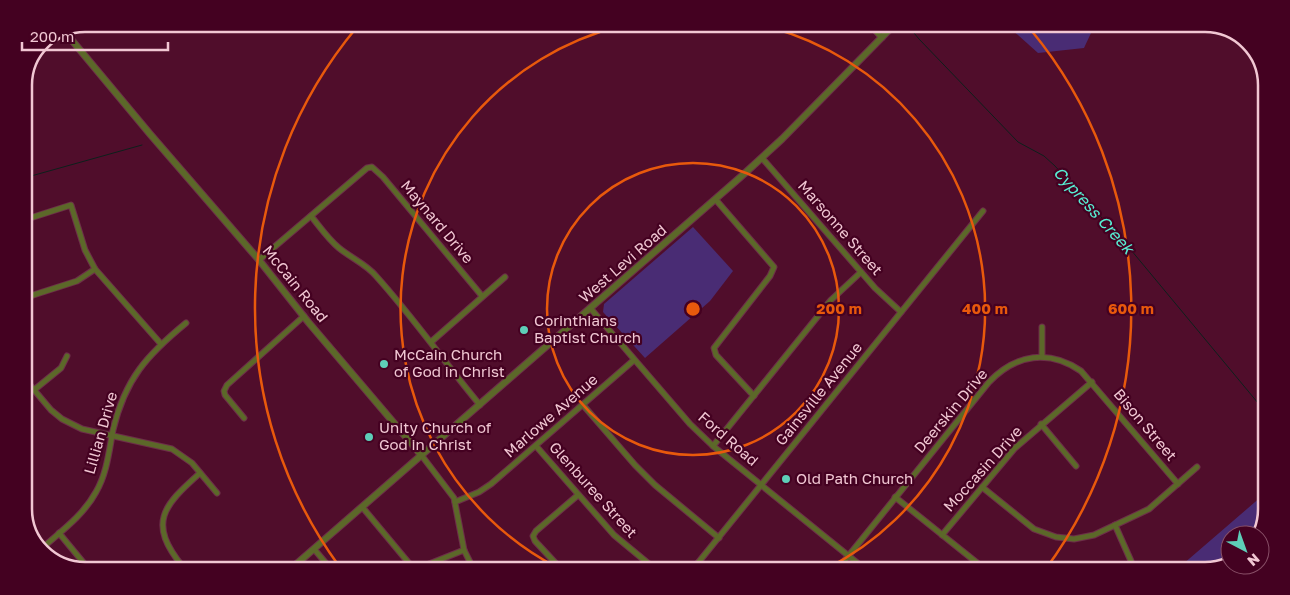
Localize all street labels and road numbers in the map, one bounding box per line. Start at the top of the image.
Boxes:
street label: Maynard Drive [398,176,478,267]
street label: Marsonne Street [795,176,887,278]
street label: West Levi Road [575,220,670,306]
street label: McCain Road [259,241,332,325]
street label: Gainsville Avenue [771,338,866,449]
street label: Deerskin Drive [910,364,991,456]
street label: Marlowe Avenue [500,370,601,461]
street label: Bison Street [1110,385,1181,464]
street label: Lillian Drive [80,389,120,476]
street label: Ford Road [695,407,762,469]
street label: Moccasin Drive [939,422,1026,515]
street label: Glenburee Street [546,438,641,541]

